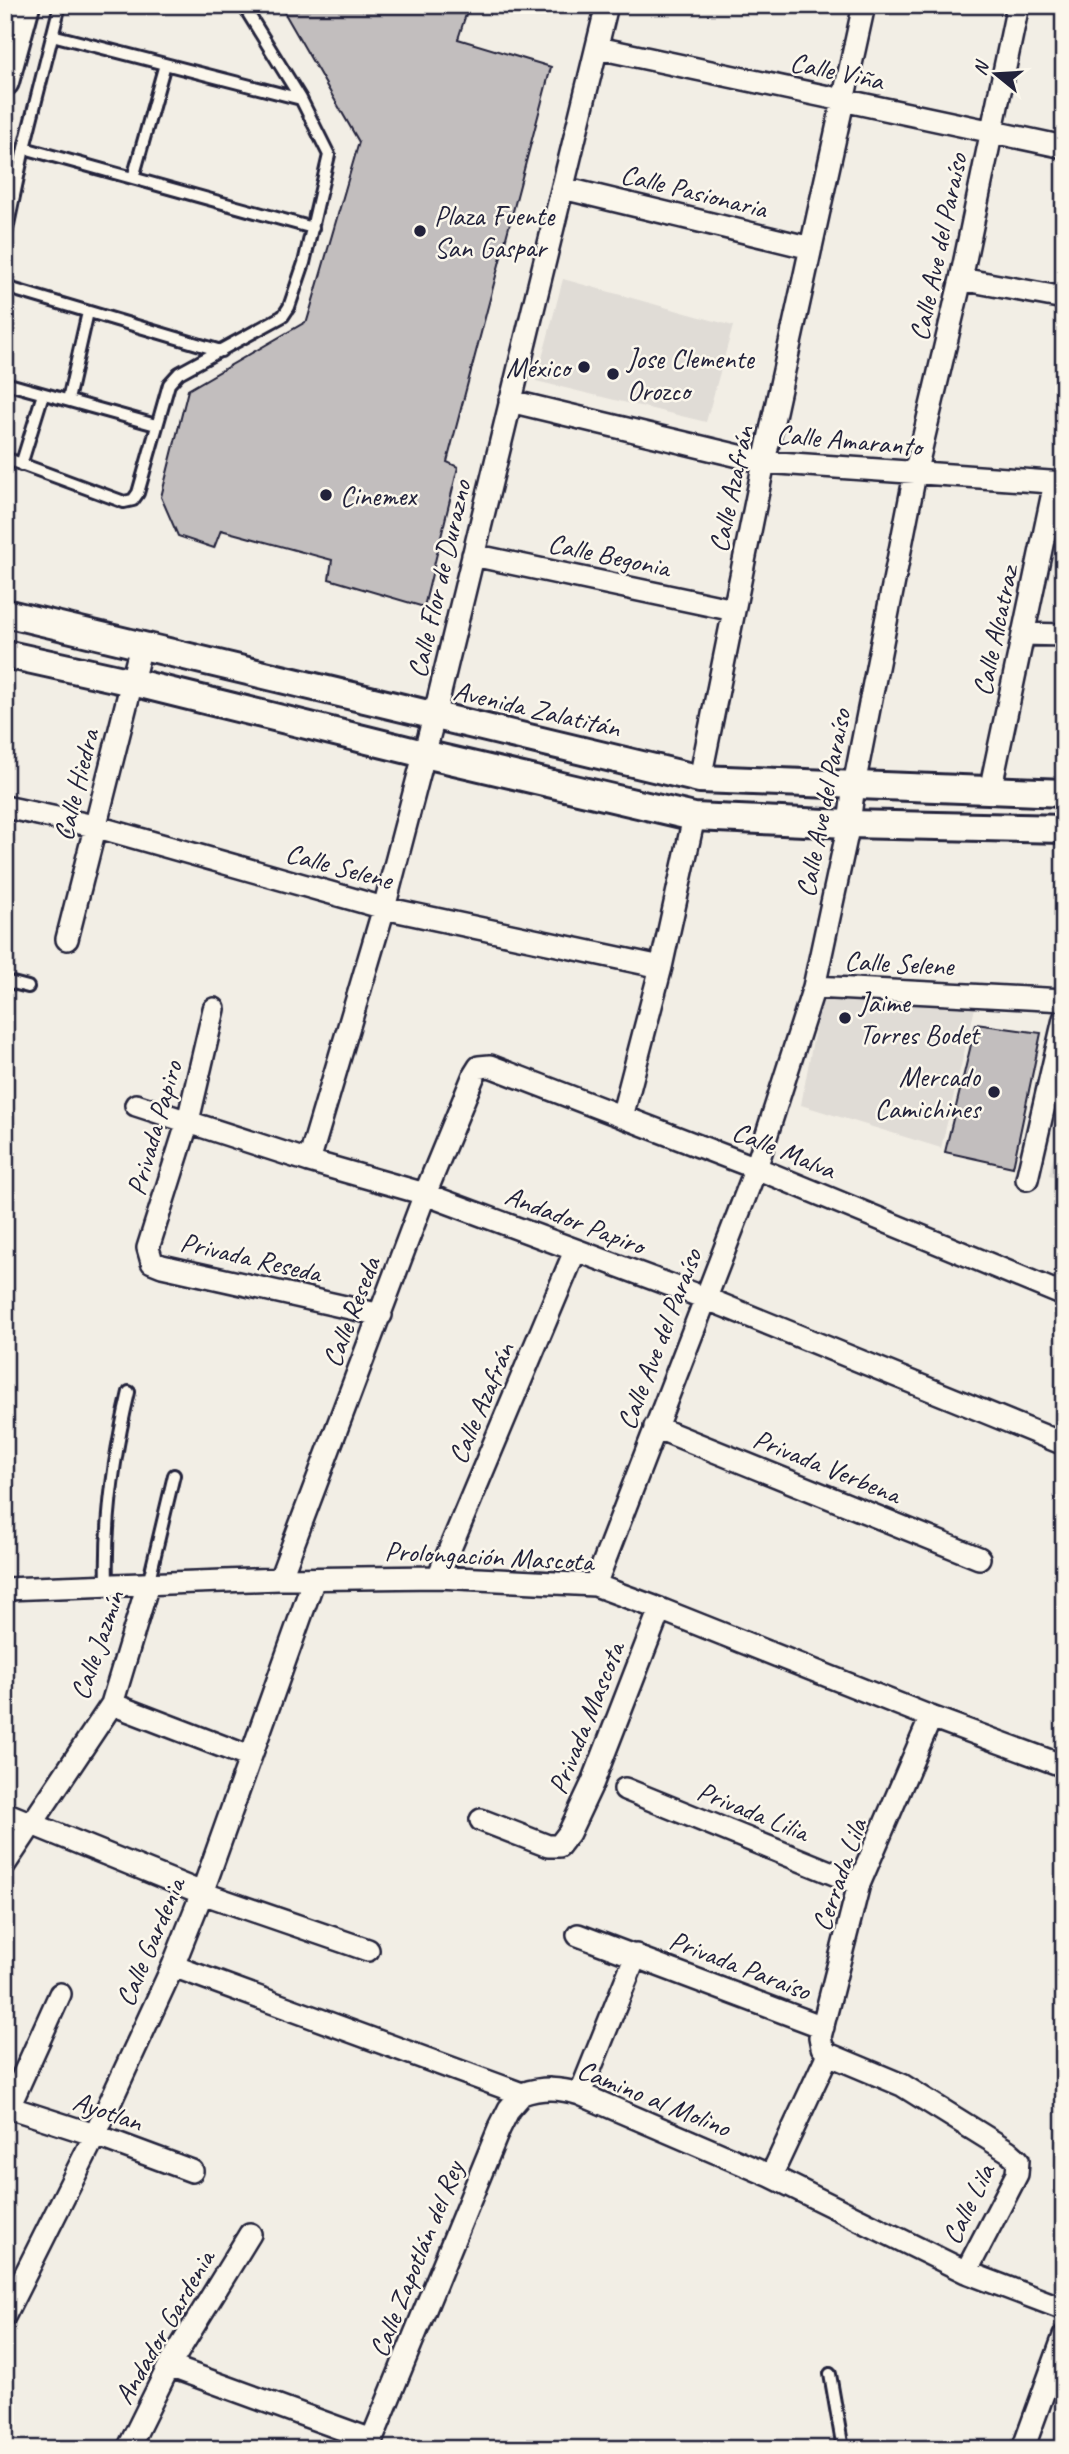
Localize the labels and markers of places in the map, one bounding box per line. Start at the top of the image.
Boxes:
place label: Plaza Fuente San Gaspar [434,198,556,265]
marker: Plaza Fuente San Gaspar [412,223,428,239]
place label: Jose Clemente Orozco [625,341,756,408]
place label: México [506,350,573,385]
marker: México [576,359,592,375]
marker: Jose Clemente Orozco [605,366,621,382]
place label: Cinemex [340,478,418,513]
marker: Cinemex [318,487,334,503]
place label: Jaime Torres Bodet [857,985,981,1052]
marker: Jaime Torres Bodet [837,1010,853,1026]
place label: Mercado Camichines [875,1059,982,1126]
marker: Mercado Camichines [986,1084,1002,1100]

